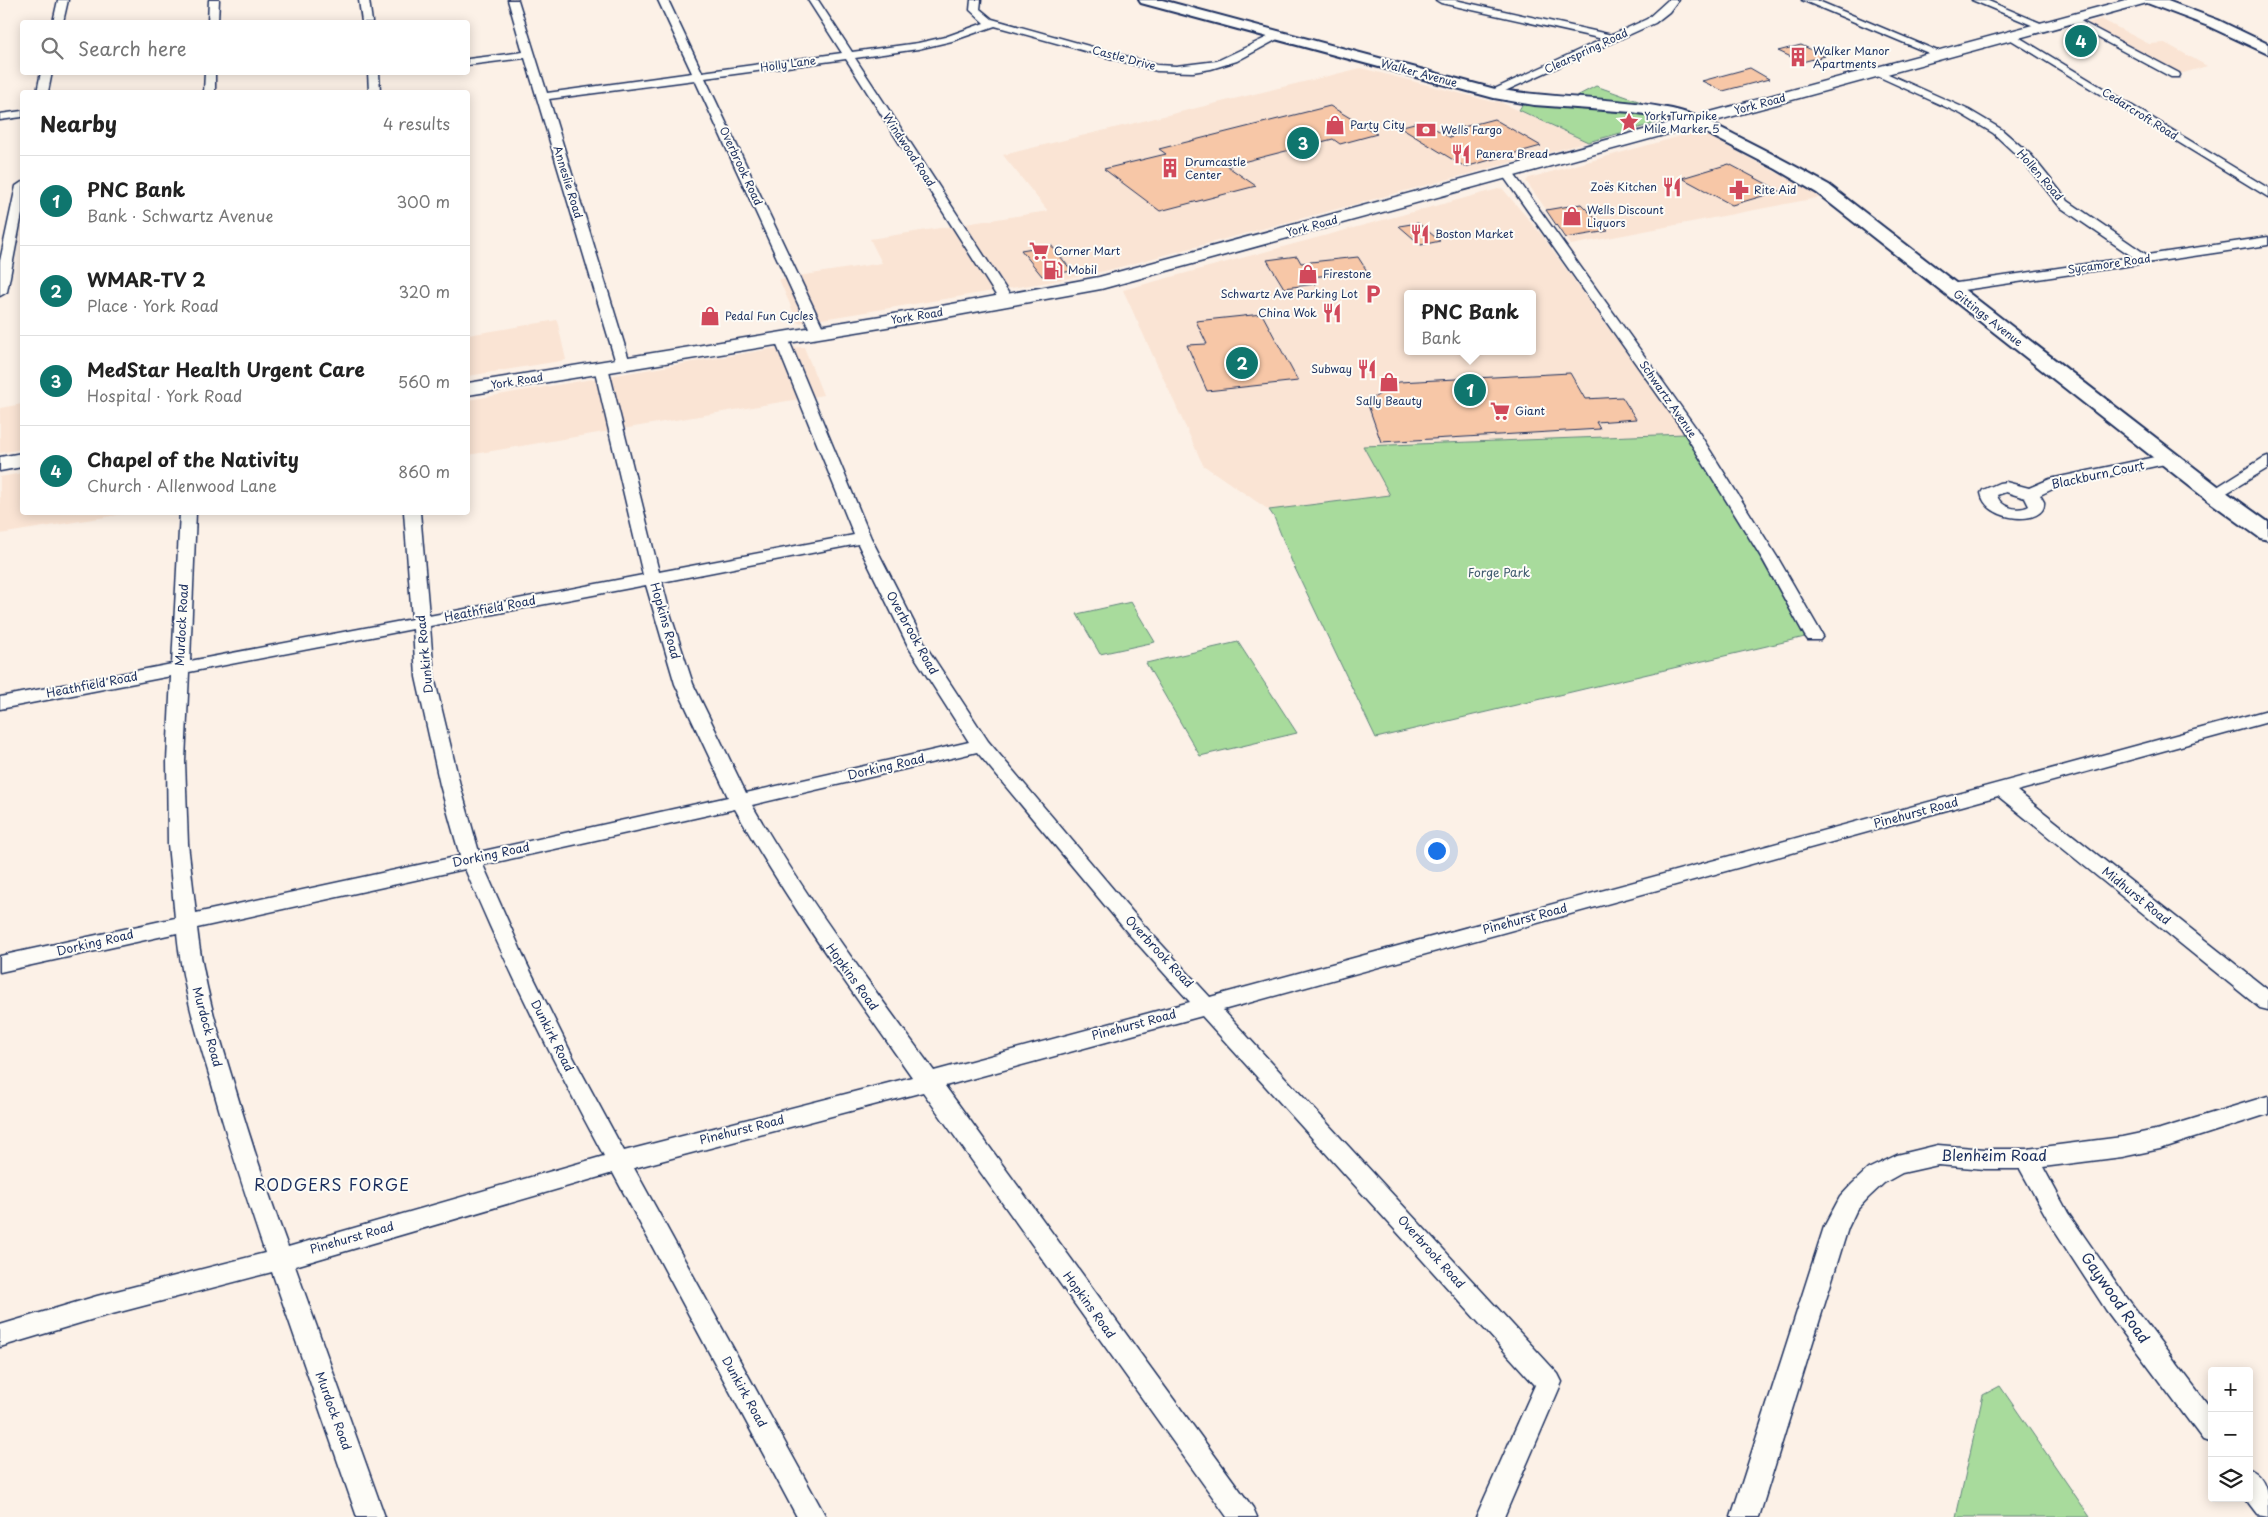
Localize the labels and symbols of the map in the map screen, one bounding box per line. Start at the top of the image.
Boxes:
pin: 4 [2065,22,2097,60]
street label: Clearspring Road [1541,24,1630,77]
street label: Castle Drive [1090,41,1158,74]
place label: Walker Manor Apartments [1813,42,1890,72]
building icon: Walker Manor Apartments [1787,46,1809,68]
street label: Holly Lane [759,51,817,76]
street label: Walker Avenue [1379,54,1459,91]
street label: Cedarcroft Road [2099,83,2182,144]
street label: York Road [1732,88,1788,119]
place label: York Turnpike Mile Marker 5 [1644,107,1719,137]
street label: Windwood Road [879,110,940,190]
place icon: York Turnpike Mile Marker 5 [1618,111,1640,133]
shop icon: Party City [1324,114,1346,136]
place label: Party City [1350,116,1405,133]
bank icon: Wells Fargo [1415,119,1437,141]
place label: Wells Fargo [1441,121,1502,138]
street label: Overbrook Road [716,124,767,208]
pin: 3 [1287,124,1319,162]
street label: Anneslie Road [549,143,588,220]
restaurant icon: Panera Bread [1450,143,1472,165]
place label: Panera Bread [1476,145,1548,162]
street label: Hollen Road [2013,145,2068,204]
place label: Drumcastle Center [1185,153,1246,183]
building icon: Drumcastle Center [1159,157,1181,179]
restaurant icon: Zoës Kitchen [1661,176,1683,198]
place label: Zoës Kitchen [1590,178,1657,195]
pharmacy icon: Rite Aid [1728,179,1750,201]
place label: Rite Aid [1754,181,1796,198]
place label: Wells Discount Liquors [1587,201,1664,231]
shop icon: Wells Discount Liquors [1561,205,1583,227]
street label: York Road [1284,210,1340,241]
restaurant icon: Boston Market [1409,223,1431,245]
place label: Boston Market [1435,225,1514,242]
supermarket icon: Corner Mart [1028,240,1050,262]
place label: Corner Mart [1054,242,1121,259]
street label: Sycamore Road [2066,249,2151,278]
fuel station icon: Mobil [1042,259,1064,281]
place label: Mobil [1068,261,1097,278]
shop icon: Firestone [1297,263,1319,285]
place label: Firestone [1323,265,1372,282]
parking icon: Schwartz Ave Parking Lot [1362,283,1384,305]
place label: Schwartz Ave Parking Lot [1220,285,1358,302]
street label: Gittings Avenue [1950,285,2027,350]
restaurant icon: China Wok [1321,302,1343,324]
street label: York Road [889,303,944,328]
place label: China Wok [1258,304,1317,321]
shop icon: Pedal Fun Cycles [699,305,721,327]
place label: Pedal Fun Cycles [725,307,814,324]
pin: 2 [1226,344,1258,382]
street label: Schwartz Avenue [1635,357,1702,441]
restaurant icon: Subway [1356,358,1378,380]
place label: Subway [1311,360,1352,377]
street label: York Road [489,368,544,393]
shop icon: Sally Beauty [1378,371,1400,393]
pin: 1 [1454,371,1486,409]
place label: Sally Beauty [1356,392,1422,409]
supermarket icon: Giant [1489,400,1511,422]
place label: Giant [1515,402,1546,419]
street label: Blackburn Court [2050,455,2146,493]
park label: Forge Park [1468,563,1530,581]
street label: Hopkins Road [646,580,686,661]
street label: Murdock Road [170,583,192,667]
street label: Overbrook Road [882,588,943,678]
street label: Heathfield Road [443,590,537,626]
street label: Dunkirk Road [411,614,437,694]
street label: Heathfield Road [45,666,139,702]
street label: Dorking Road [845,748,926,784]
street label: Pinehurst Road [1871,792,1960,832]
street label: Dorking Road [450,837,531,871]
your location [1424,838,1450,864]
street label: Midhurst Road [2098,862,2175,929]
street label: Pinehurst Road [1480,898,1569,938]
street label: Overbrook Road [1121,911,1198,991]
street label: Dorking Road [54,924,135,960]
street label: Hopkins Road [822,939,883,1014]
street label: Murdock Road [189,985,227,1069]
street label: Dunkirk Road [527,996,579,1075]
street label: Pinehurst Road [1089,1004,1178,1044]
street label: Pinehurst Road [697,1110,786,1148]
street label: Blenheim Road [1941,1143,2047,1166]
district label: RODGERS FORGE [254,1172,410,1196]
street label: Overbrook Road [1394,1211,1470,1292]
street label: Pinehurst Road [308,1216,396,1258]
street label: Gaywood Road [2076,1247,2156,1348]
street label: Hopkins Road [1059,1267,1120,1342]
street label: Dunkirk Road [718,1353,772,1430]
street label: Murdock Road [311,1369,356,1452]

